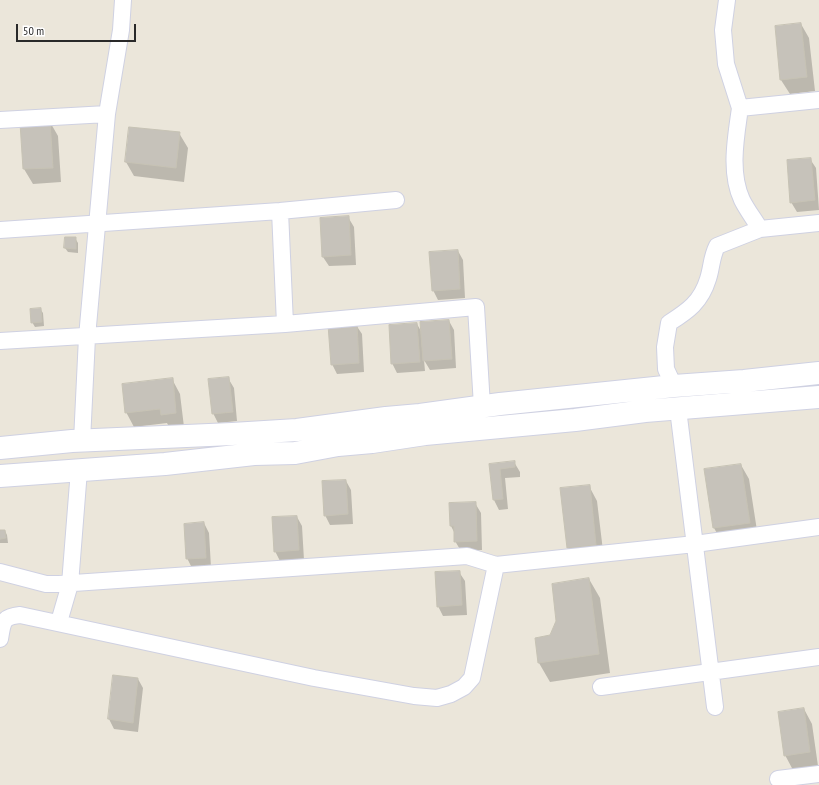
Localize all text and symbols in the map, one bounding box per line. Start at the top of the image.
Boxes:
scale bar [18,16,138,42]
text: 50 m [23,23,44,38]

